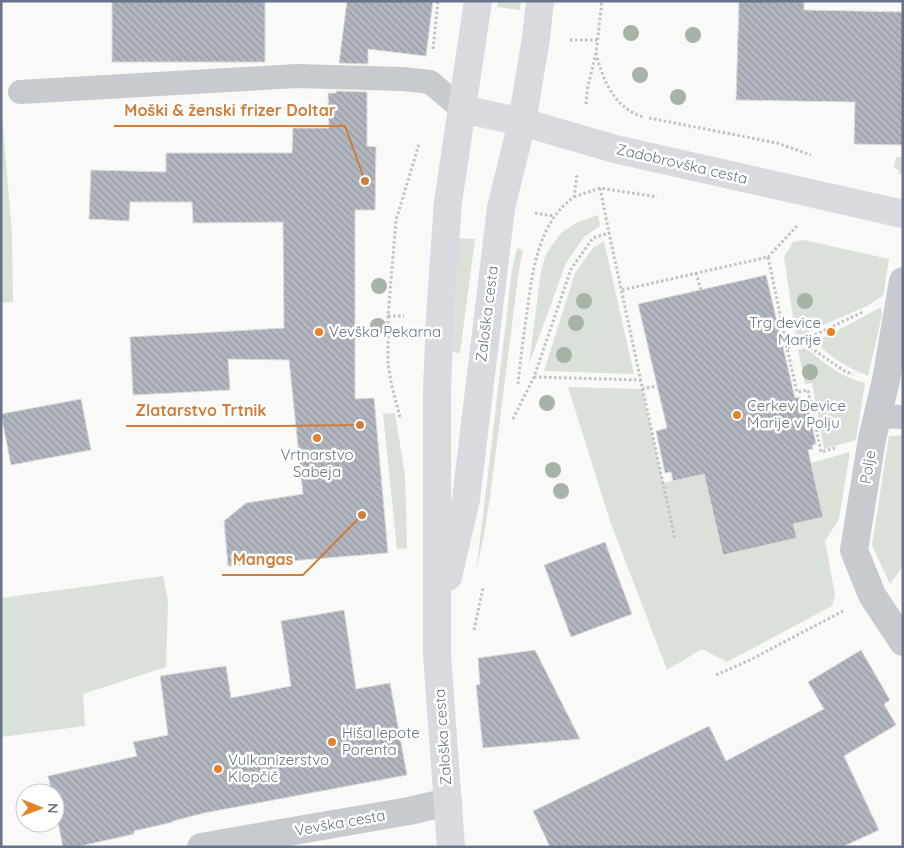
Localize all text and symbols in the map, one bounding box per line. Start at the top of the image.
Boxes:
callout: Moški & ženski frizer Doltar [114,95,345,126]
text: Moški & ženski frizer Doltar [124,100,336,120]
street label: Zadobrovška cesta [615,139,750,188]
street label: Zaloška cesta [471,265,502,363]
place label: Trg device Marije [749,313,821,349]
place label: Vevška Pekarna [329,322,441,341]
marker: Vevška Pekarna [313,326,325,338]
marker: Trg device Marije [825,326,837,338]
callout: Zlatarstvo Trtnik [126,395,277,426]
place label: Cerkev Device Marije v Polju [747,396,846,432]
text: Zlatarstvo Trtnik [136,400,266,420]
marker: Cerkev Device Marije v Polju [731,409,743,421]
marker: Vrtnarstvo Sabeja [311,432,323,444]
place label: Vrtnarstvo Sabeja [280,445,354,481]
street label: Polje [855,449,880,485]
callout: Mangas [222,544,303,575]
text: Mangas [233,549,294,569]
street label: Zaloška cesta [430,688,455,786]
place label: Hiša lepote Porenta [342,723,420,759]
marker: Hiša lepote Porenta [326,736,338,748]
place label: Vulkanizerstvo Klopčič [228,750,329,786]
marker: Vulkanizerstvo Klopčič [212,763,224,775]
north arrow [15,783,65,833]
text: N [44,803,62,814]
street label: Vevška cesta [293,805,387,840]

